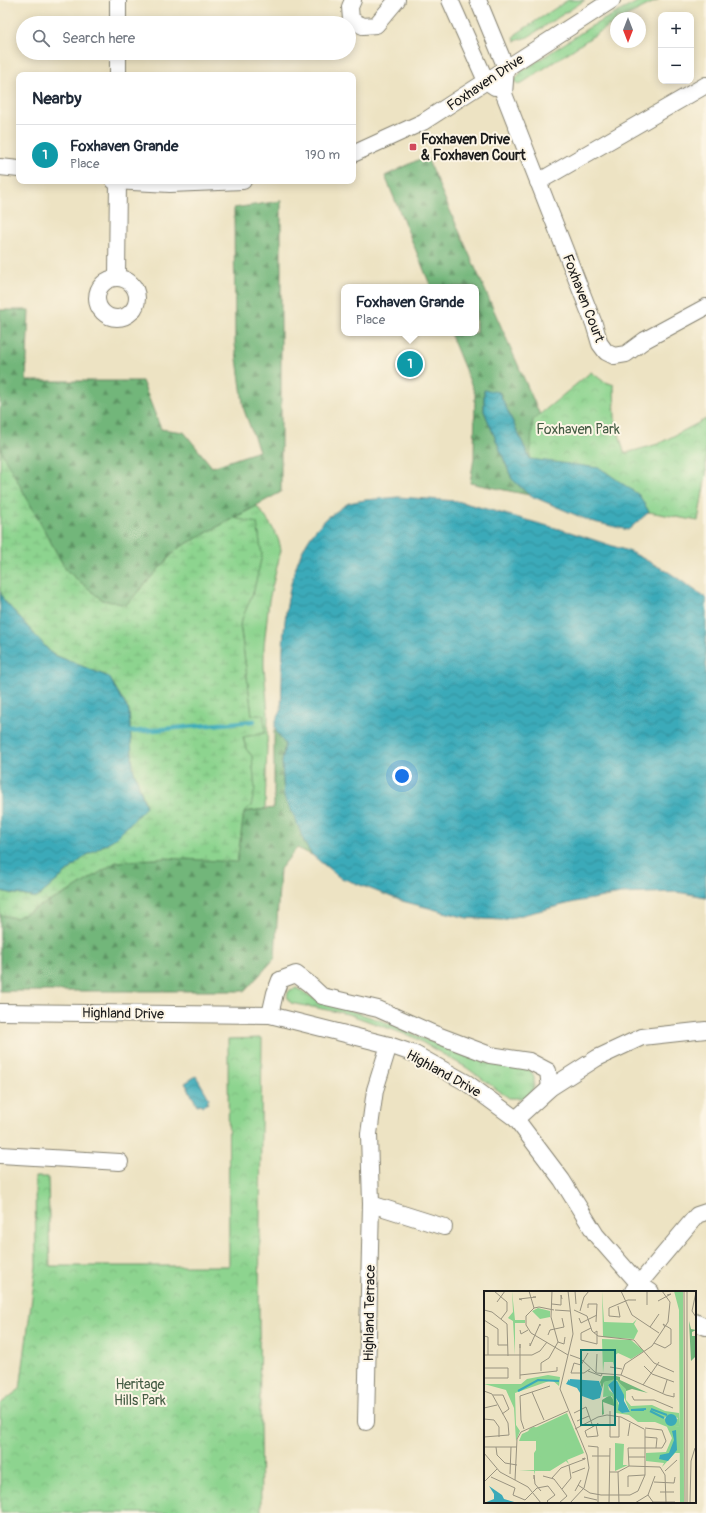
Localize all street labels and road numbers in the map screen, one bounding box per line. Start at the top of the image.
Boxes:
street label: Foxhaven Drive [444,50,527,114]
street label: Foxhaven Court [559,252,608,345]
street label: Highland Drive [82,1004,164,1023]
street label: Highland Drive [404,1046,484,1101]
street label: Highland Terrace [360,1264,379,1362]

